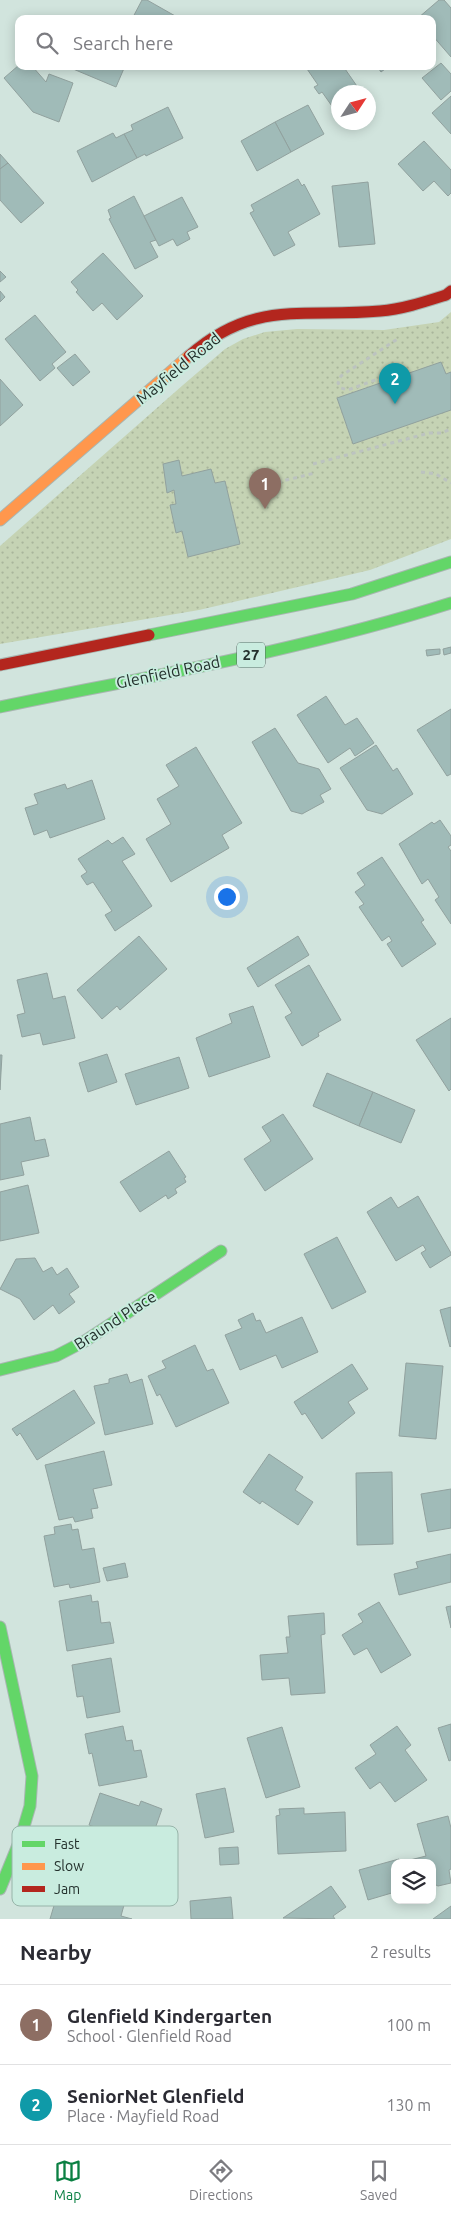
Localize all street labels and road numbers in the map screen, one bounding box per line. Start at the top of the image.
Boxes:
street label: Mayfield Road [132,329,224,407]
road number: 27 [237,642,265,668]
street label: Glenfield Road [114,652,222,692]
street label: Braund Place [71,1287,159,1353]

